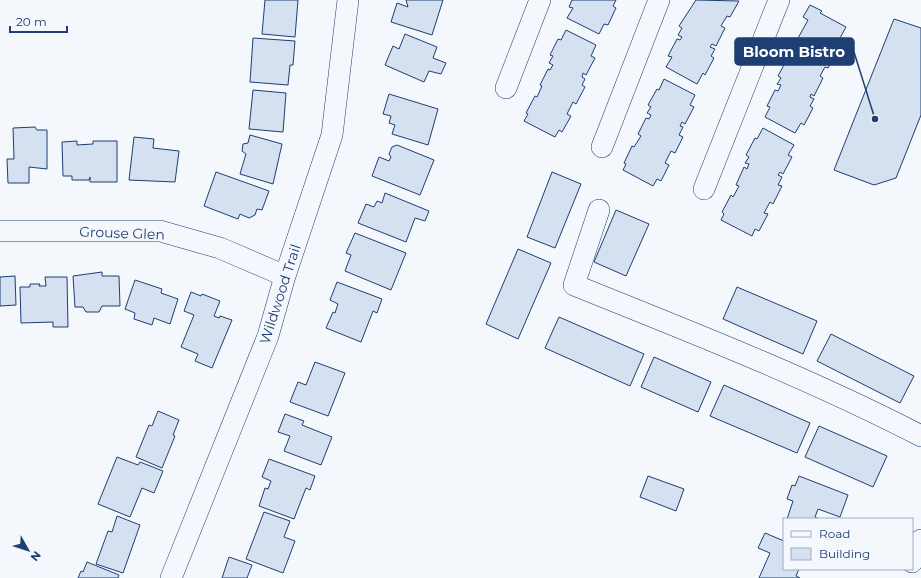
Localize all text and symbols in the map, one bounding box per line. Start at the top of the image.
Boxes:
scale bar [10,8,67,34]
text: 20 m [16,14,47,29]
callout: Bloom Bistro [735,38,854,65]
text: Bloom Bistro [743,42,845,61]
street label: Grouse Glen [79,223,165,243]
street label: Wildwood Trail [255,242,305,346]
legend [783,518,913,570]
text: Road [819,526,850,541]
north arrow [8,530,48,570]
text: Building [819,546,870,561]
text: N [28,548,44,564]

